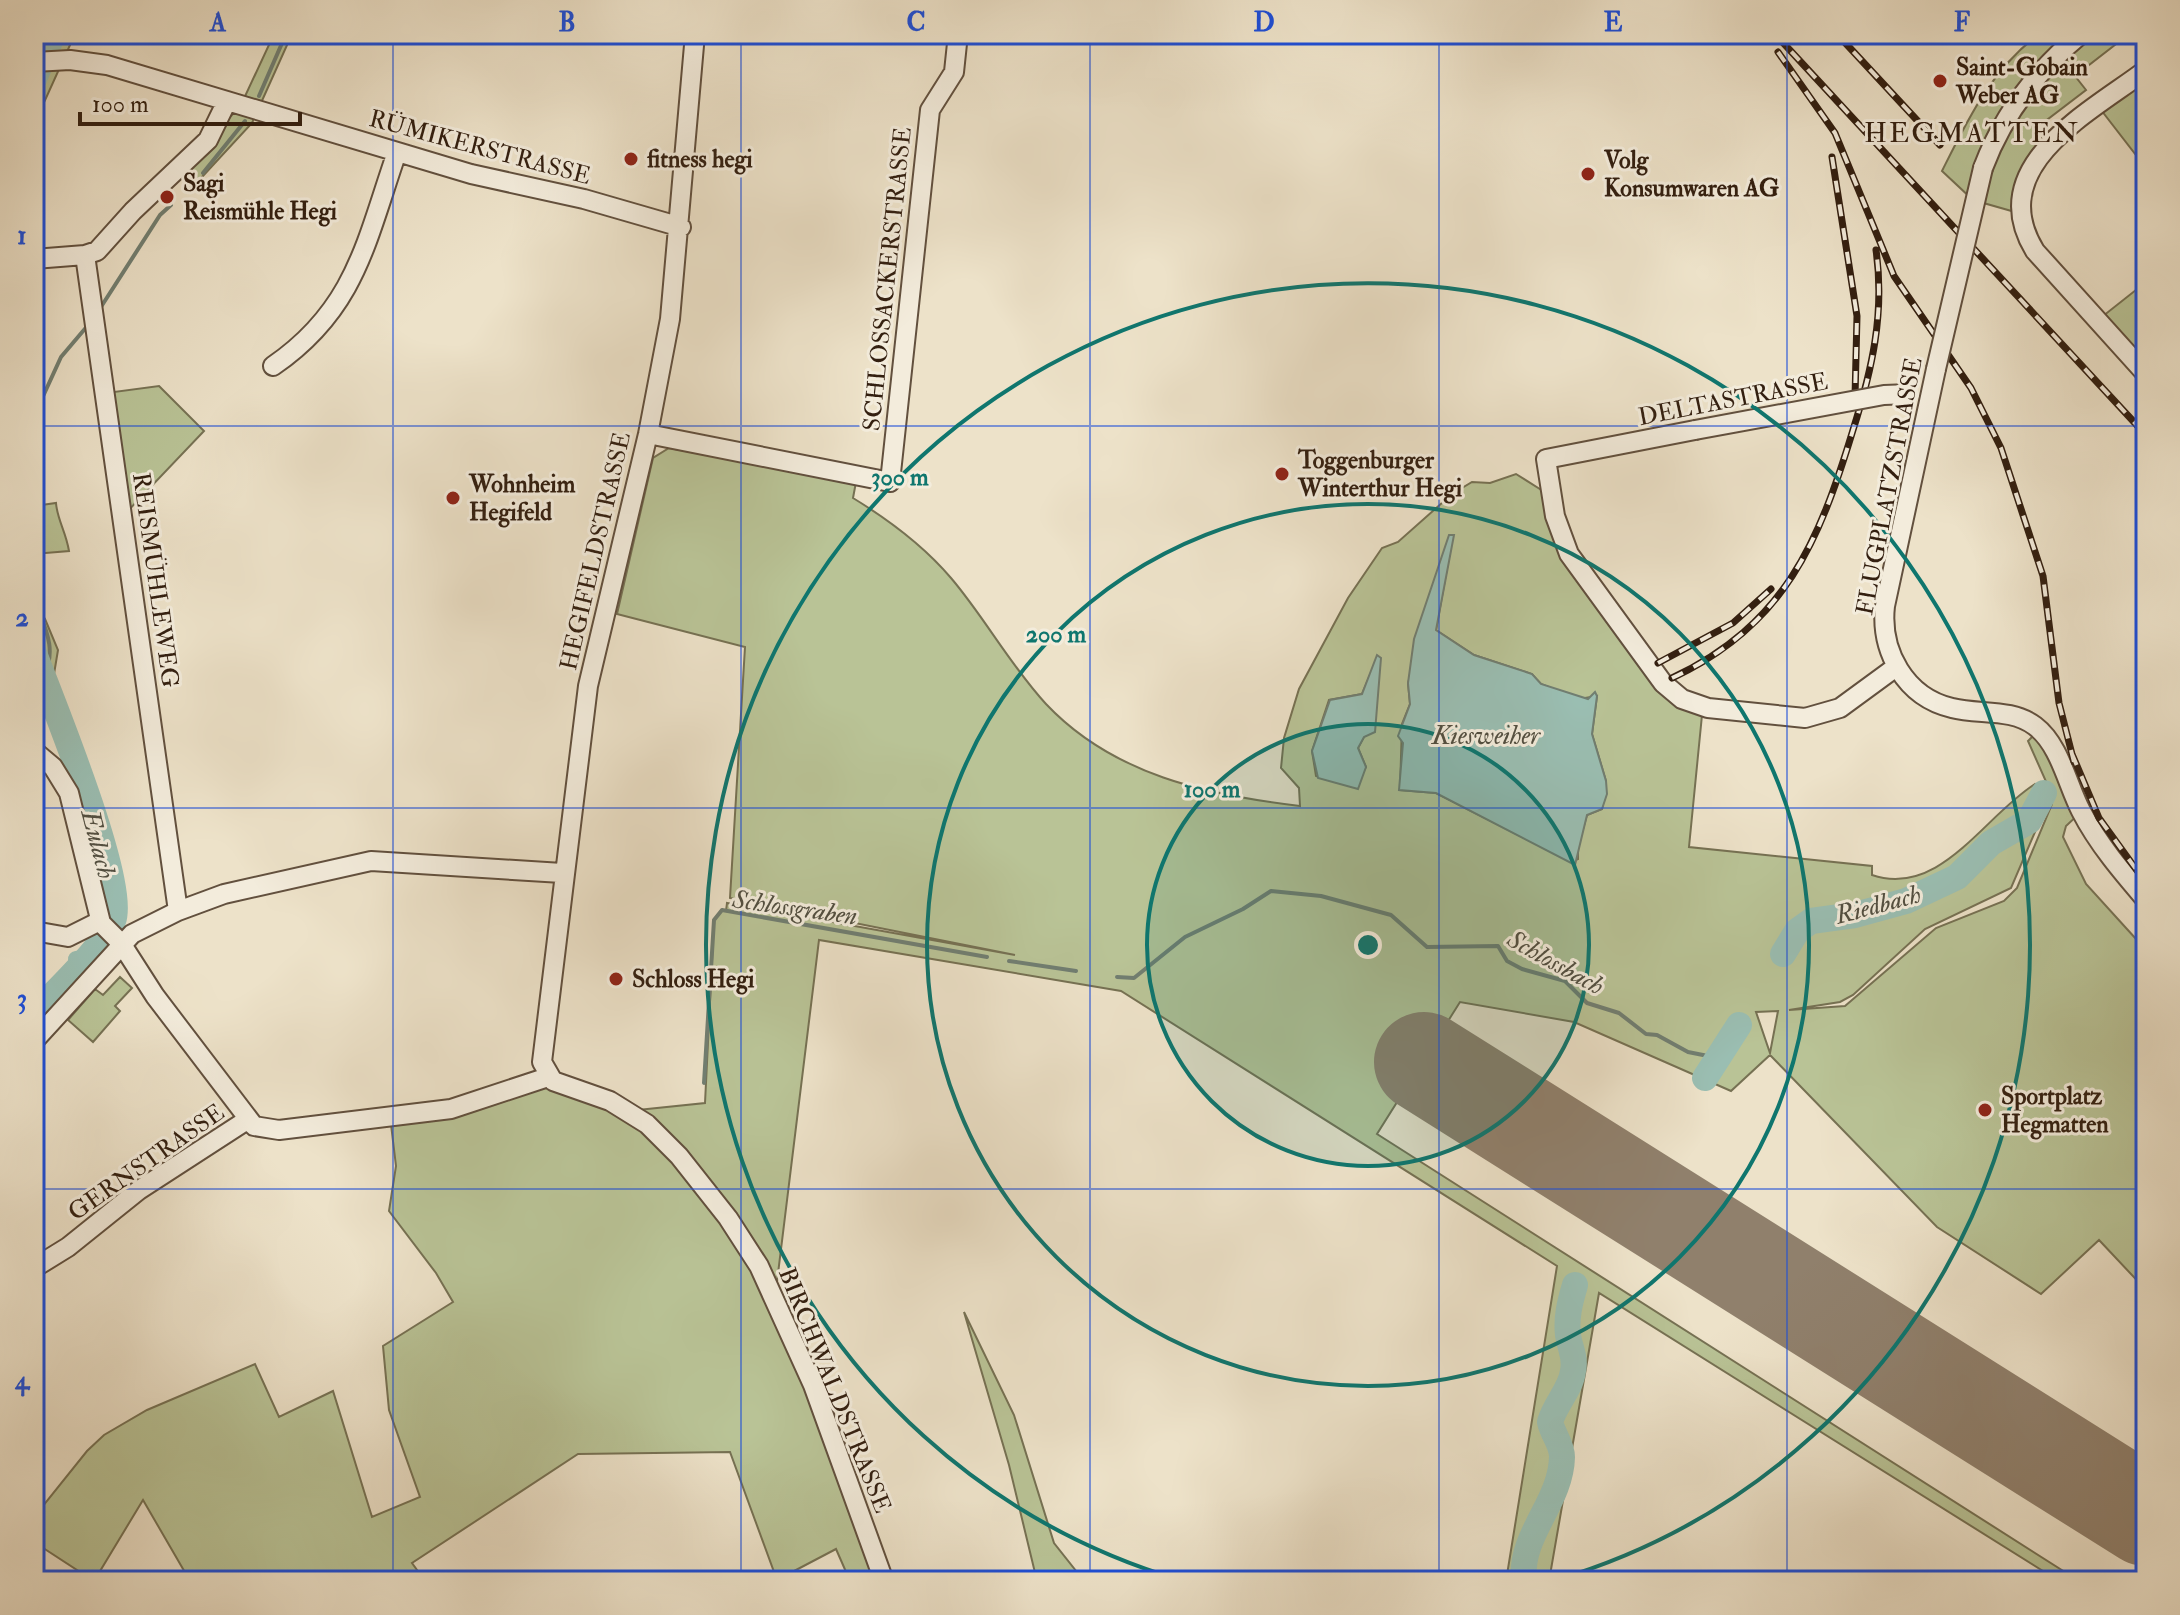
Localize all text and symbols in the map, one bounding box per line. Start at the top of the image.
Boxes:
text: A [209,7,227,39]
text: B [558,7,576,39]
text: C [906,7,926,39]
text: D [1253,7,1275,39]
text: E [1604,7,1623,39]
text: F [1954,7,1971,39]
place label: Saint-Gobain Weber AG [1955,52,2089,111]
marker: Saint-Gobain Weber AG [1931,72,1949,90]
scale bar [80,76,300,126]
text: 100 m [92,89,149,120]
street label: RÜMIKERSTRASSE [366,103,594,192]
district label: HEGMATTEN [1864,116,2080,151]
street label: SCHLOSSACKERSTRASSE [856,126,919,433]
place label: fitness hegi [646,144,753,175]
place label: Volg Konsumwaren AG [1603,145,1779,204]
marker: fitness hegi [622,150,640,168]
marker: Volg Konsumwaren AG [1579,165,1597,183]
place label: Sagi Reismühle Hegi [183,168,337,227]
marker: Sagi Reismühle Hegi [158,188,176,206]
text: 1 [17,220,27,252]
street label: FLUGPLATZSTRASSE [1849,355,1930,618]
street label: DELTASTRASSE [1636,366,1830,433]
street label: HEGIFELDSTRASSE [553,429,638,673]
place label: Toggenburger Winterthur Hegi [1297,445,1463,504]
text: 300 m [871,462,929,493]
marker: Toggenburger Winterthur Hegi [1273,465,1291,483]
place label: Wohnheim Hegifeld [468,469,576,528]
street label: REISMÜHLEWEG [125,471,186,690]
marker: Wohnheim Hegifeld [444,489,462,507]
text: 2 [15,602,29,634]
text: 200 m [1026,619,1087,650]
water label: Kiesweiher [1430,720,1541,752]
text: 100 m [1184,774,1241,805]
water label: Eulach [73,804,123,882]
water label: Riedbach [1831,878,1925,932]
water label: Schlossgraben [729,883,859,933]
water label: Schlossbach [1501,923,1610,1002]
centre of rings [1354,931,1382,959]
place label: Schloss Hegi [632,964,755,995]
marker: Schloss Hegi [607,970,625,988]
text: 3 [17,983,27,1015]
place label: Sportplatz Hegmatten [2001,1081,2109,1140]
street label: GERNSTRASSE [62,1097,230,1228]
marker: Sportplatz Hegmatten [1976,1101,1994,1119]
street label: BIRCHWALDSTRASSE [771,1263,898,1518]
text: 4 [14,1365,31,1397]

